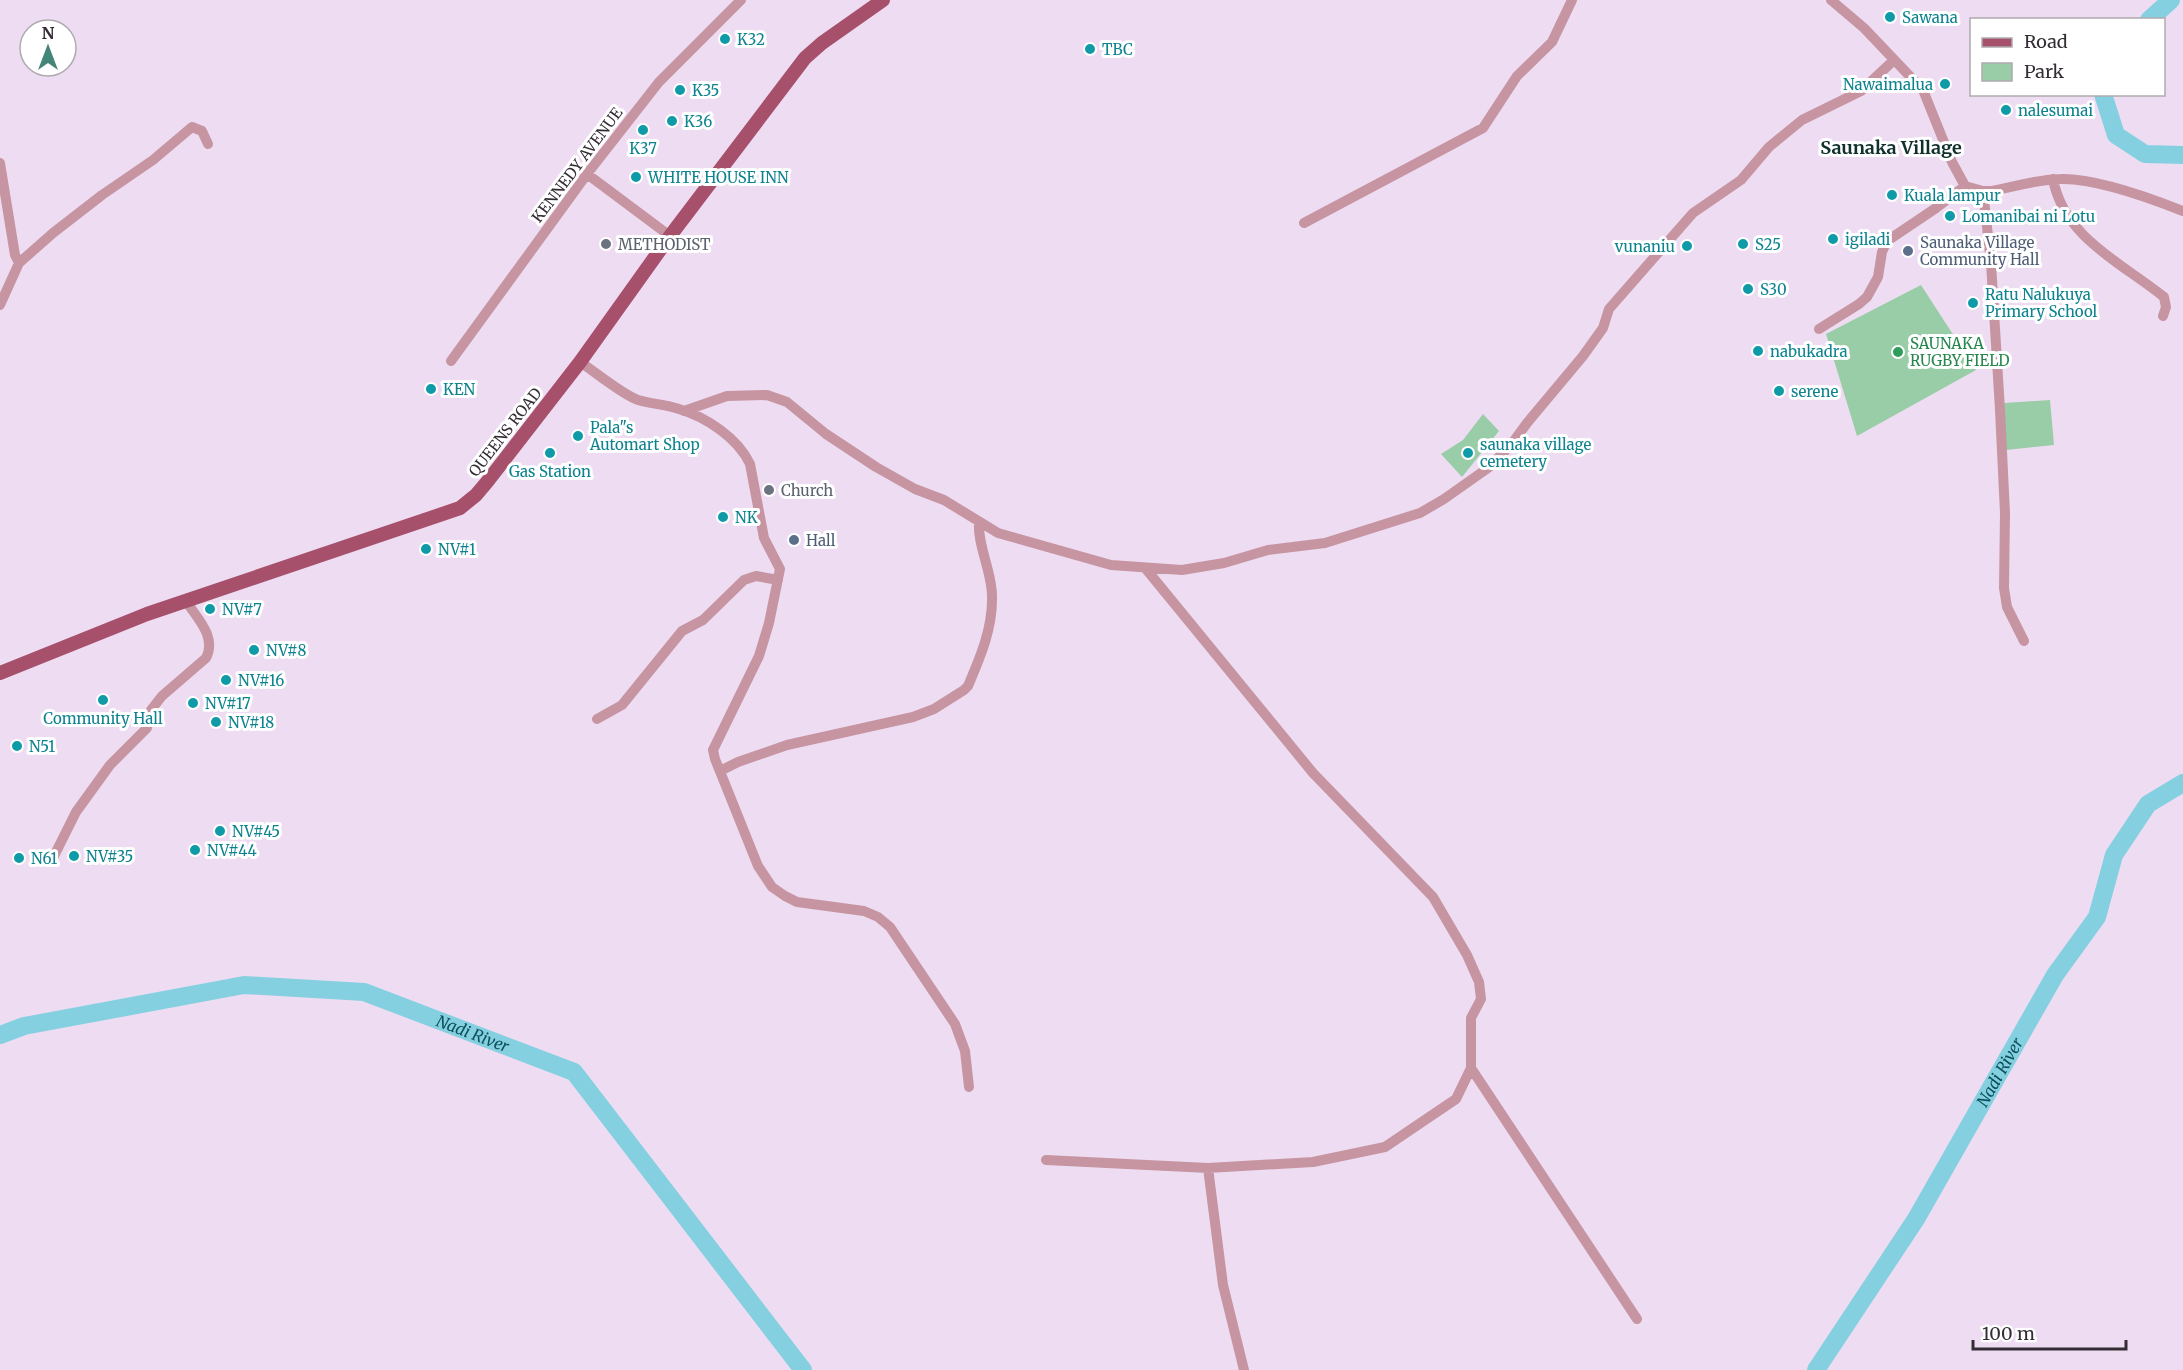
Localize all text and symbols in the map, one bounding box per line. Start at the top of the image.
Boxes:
place label: Sawana [1902,8,1958,27]
marker: Sawana [1883,10,1897,24]
north arrow [18,18,78,78]
legend [1970,18,2165,96]
text: N [42,23,55,43]
place label: K32 [737,30,765,49]
text: Road [2024,30,2068,53]
marker: K32 [718,32,732,46]
place label: TBC [1102,40,1133,59]
marker: TBC [1083,42,1097,56]
text: Park [2024,60,2065,83]
place label: Nawaimalua [1843,75,1933,94]
marker: Nawaimalua [1938,77,1952,91]
place label: K35 [692,81,719,100]
marker: K35 [673,83,687,97]
place label: nalesumai [2018,101,2093,120]
street label: KENNEDY AVENUE [528,103,627,226]
marker: nalesumai [1999,103,2013,117]
place label: K36 [684,112,712,131]
marker: K36 [665,114,679,128]
marker: K37 [636,123,650,137]
district label: Saunaka Village [1820,136,1962,159]
place label: K37 [629,139,657,158]
place label: WHITE HOUSE INN [647,168,789,187]
marker: WHITE HOUSE INN [629,170,643,184]
place label: Kuala lampur [1904,186,2001,205]
marker: Kuala lampur [1885,188,1899,202]
place label: Lomanibai ni Lotu [1962,207,2095,226]
marker: Lomanibai ni Lotu [1943,209,1957,223]
place label: igiladi [1845,230,1891,249]
marker: igiladi [1826,232,1840,246]
place label: Saunaka Village Community Hall [1920,233,2040,269]
place label: METHODIST [618,235,711,254]
place label: S25 [1755,235,1781,254]
marker: METHODIST [599,237,613,251]
place label: vunaniu [1614,237,1675,256]
marker: S25 [1736,237,1750,251]
marker: vunaniu [1680,239,1694,253]
marker: Saunaka Village Community Hall [1901,244,1915,258]
place label: S30 [1760,280,1787,299]
marker: S30 [1741,282,1755,296]
place label: Ratu Nalukuya Primary School [1985,285,2098,321]
marker: Ratu Nalukuya Primary School [1966,296,1980,310]
place label: SAUNAKA RUGBY FIELD [1910,334,2010,370]
place label: nabukadra [1770,342,1847,361]
marker: nabukadra [1751,344,1765,358]
marker: SAUNAKA RUGBY FIELD [1891,345,1905,359]
place label: KEN [443,380,476,399]
marker: KEN [424,382,438,396]
place label: serene [1791,382,1838,401]
street label: QUEENS ROAD [464,384,546,480]
marker: serene [1772,384,1786,398]
place label: Pala"s Automart Shop [589,418,700,454]
marker: Pala"s Automart Shop [571,429,585,443]
place label: saunaka village cemetery [1480,435,1592,471]
marker: Gas Station [543,446,557,460]
marker: saunaka village cemetery [1461,446,1475,460]
place label: Gas Station [509,462,591,481]
place label: Church [781,481,833,500]
marker: Church [762,483,776,497]
place label: NK [735,508,758,527]
marker: NK [716,510,730,524]
place label: Hall [806,531,836,550]
marker: Hall [787,533,801,547]
place label: NV#1 [438,540,476,559]
marker: NV#1 [419,542,433,556]
place label: NV#7 [222,600,262,619]
marker: NV#7 [203,602,217,616]
place label: NV#8 [266,641,306,660]
marker: NV#8 [247,643,261,657]
place label: NV#16 [238,671,284,690]
marker: NV#16 [219,673,233,687]
marker: Community Hall [96,693,110,707]
place label: NV#17 [205,694,251,713]
marker: NV#17 [186,696,200,710]
place label: Community Hall [43,709,163,728]
place label: NV#18 [228,713,274,732]
marker: NV#18 [209,715,223,729]
place label: N51 [29,737,55,756]
marker: N51 [10,739,24,753]
place label: NV#45 [232,822,280,841]
marker: NV#45 [213,824,227,838]
place label: NV#44 [207,841,257,860]
marker: NV#44 [188,843,202,857]
place label: NV#35 [86,847,133,866]
place label: N61 [31,849,57,868]
marker: NV#35 [67,849,81,863]
marker: N61 [12,851,26,865]
water label: Nadi River [434,1011,512,1056]
water label: Nadi River [1972,1034,2027,1110]
scale bar [1973,1313,2126,1351]
text: 100 m [1982,1322,2035,1345]

